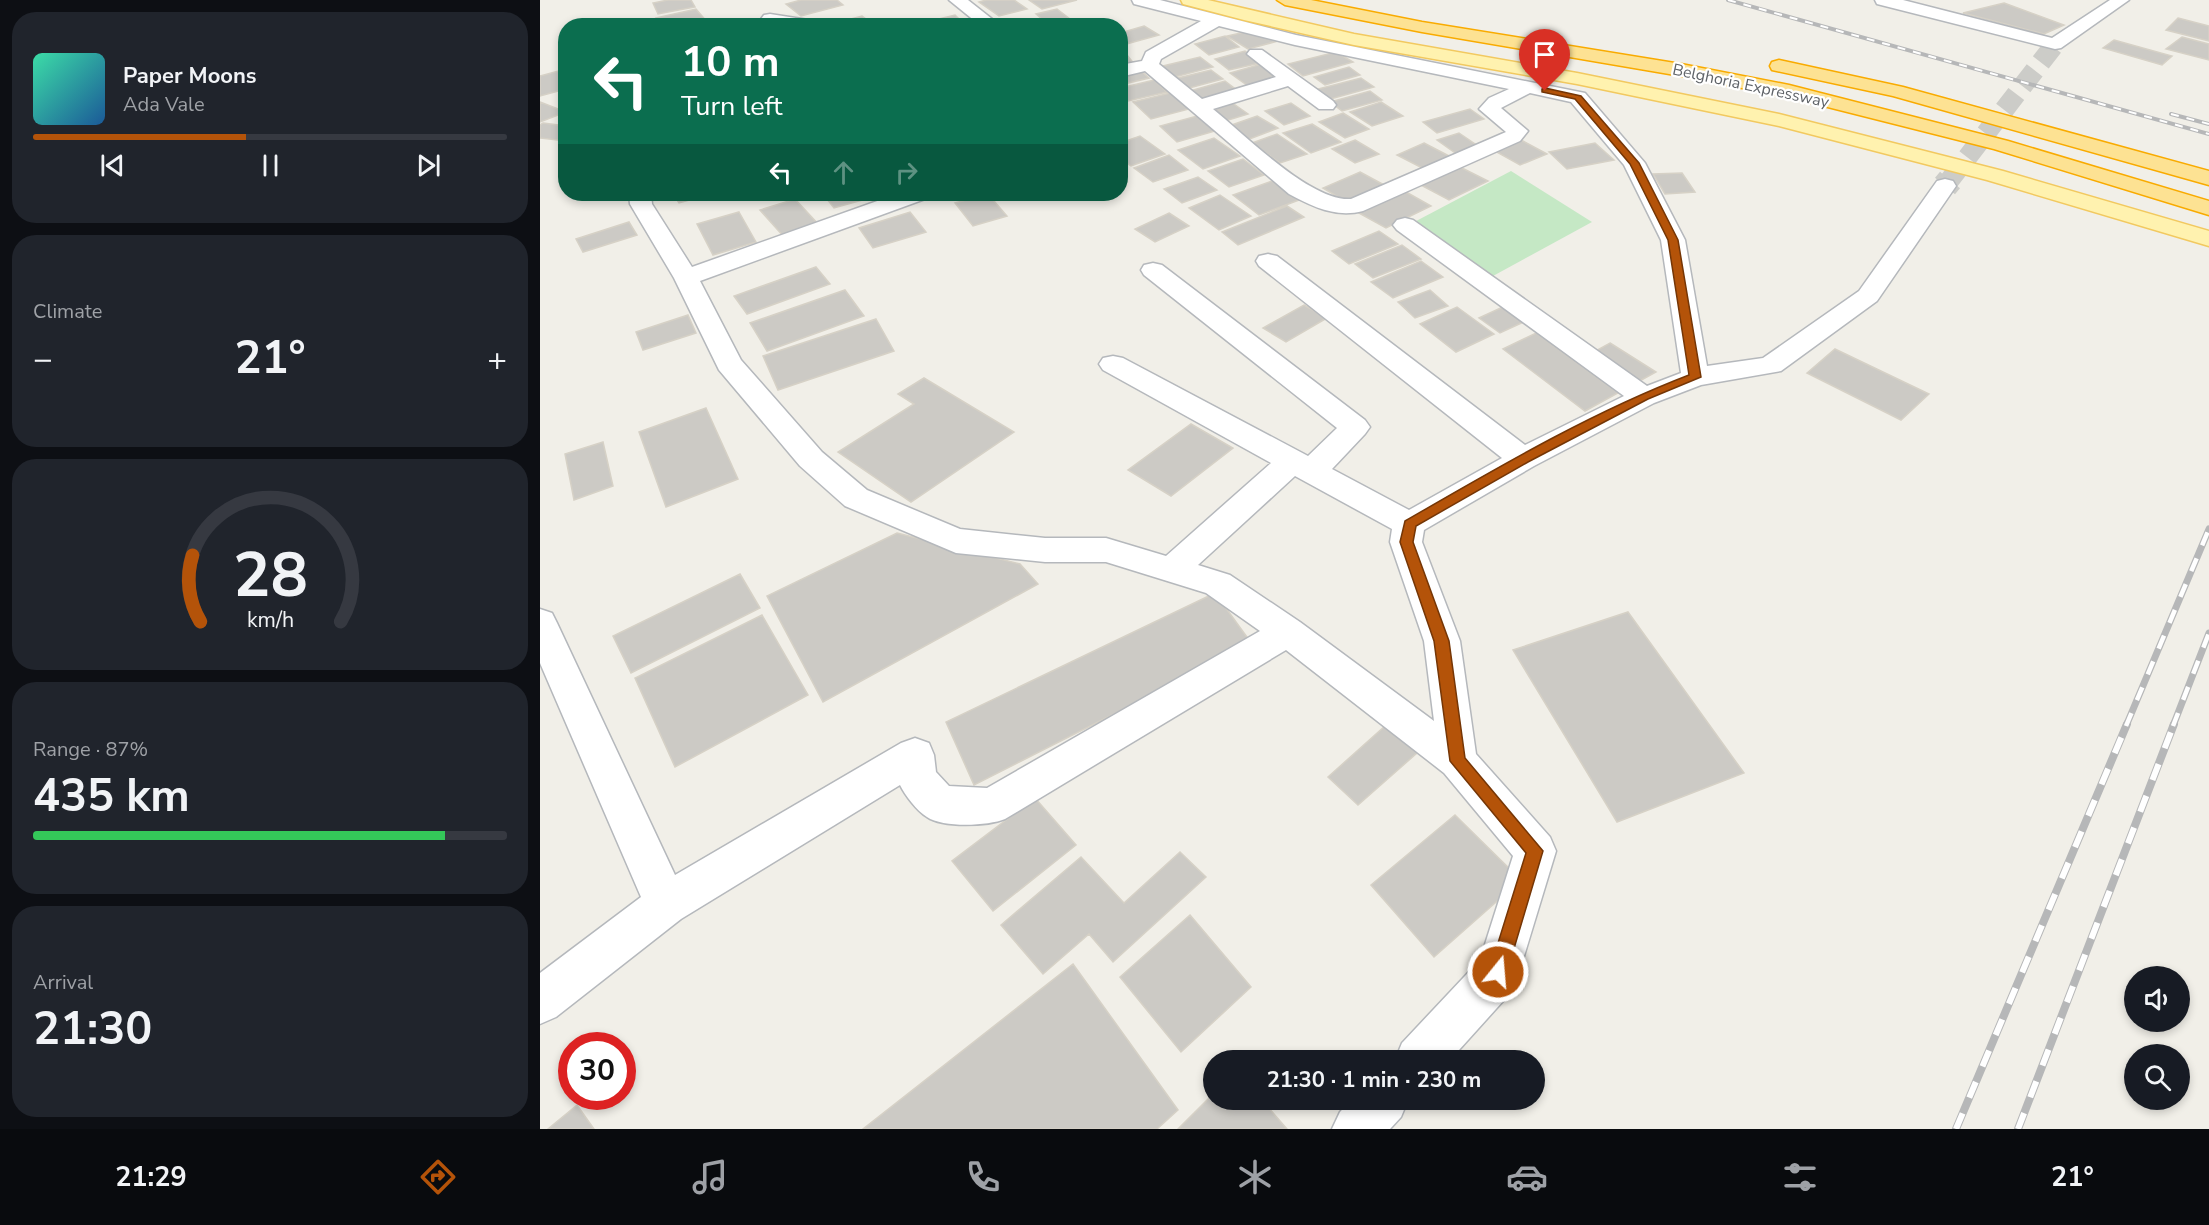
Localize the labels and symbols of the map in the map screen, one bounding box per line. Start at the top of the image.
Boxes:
pin [1519,29,1570,91]
street label: Belghoria Expressway [1670,59,1832,114]
position arrow [1466,940,1530,1004]
speed limit sign: 30 [558,1032,636,1110]

